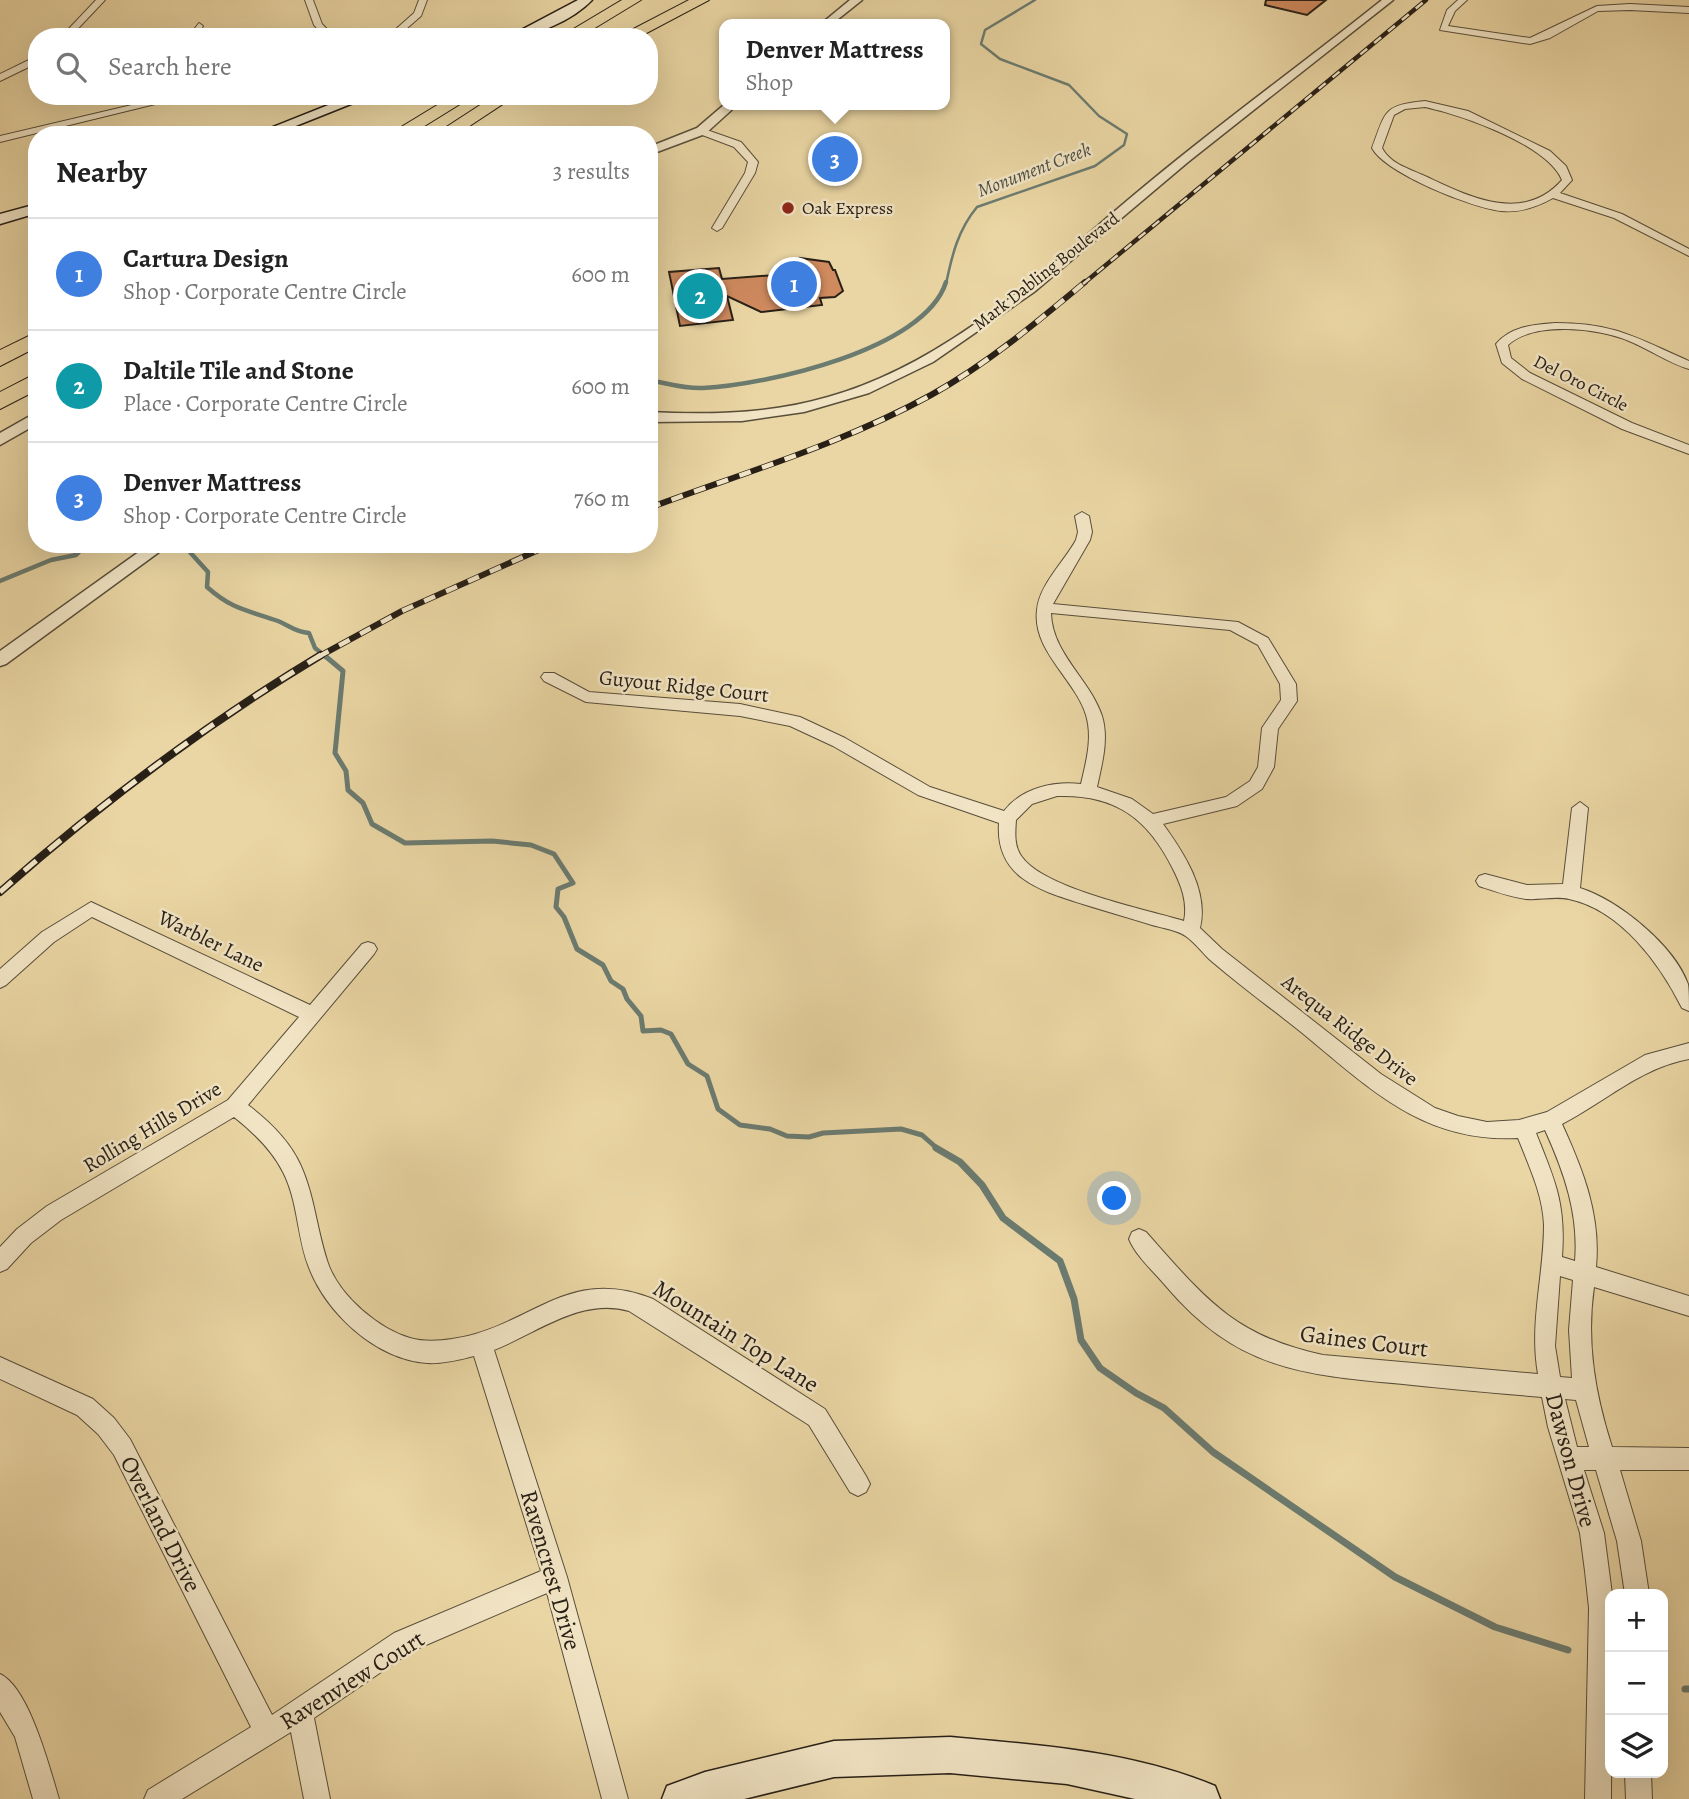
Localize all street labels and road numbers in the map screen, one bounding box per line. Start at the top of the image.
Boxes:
street label: Mark Dabling Boulevard [968,206,1124,336]
street label: Del Oro Circle [1530,349,1632,417]
street label: Guyout Ridge Court [598,663,770,709]
street label: Warbler Lane [153,903,269,979]
street label: Arequa Ridge Drive [1275,967,1424,1092]
street label: Rolling Hills Drive [78,1075,226,1179]
street label: Mountain Top Lane [647,1272,825,1400]
street label: Gaines Court [1298,1317,1430,1365]
street label: Dawson Drive [1538,1389,1604,1531]
street label: Overland Drive [113,1450,209,1598]
street label: Ravencrest Drive [513,1486,589,1654]
street label: Ravenview Court [274,1623,431,1737]

